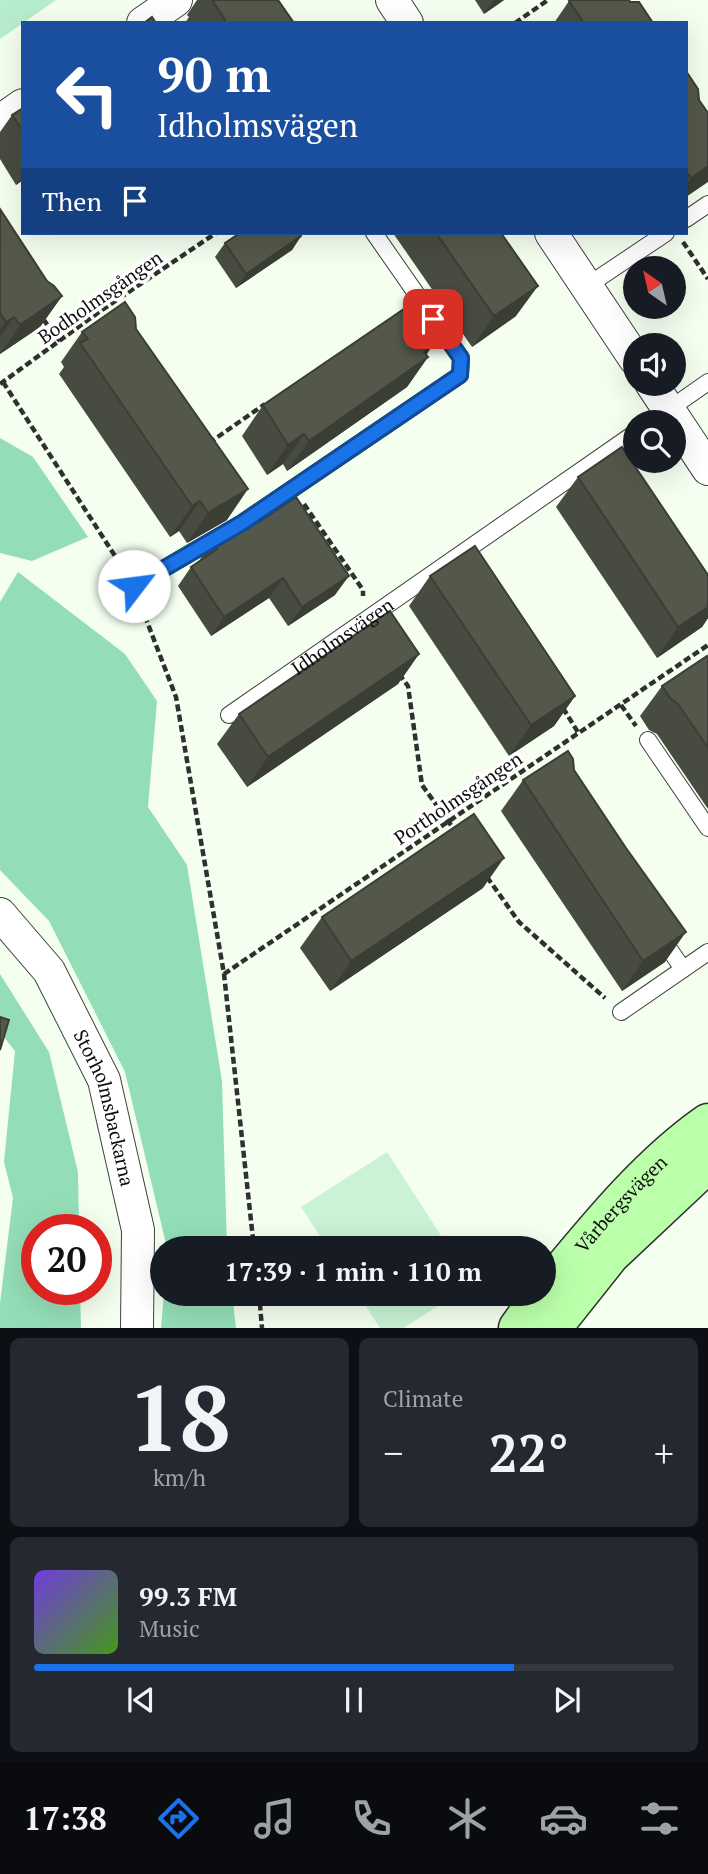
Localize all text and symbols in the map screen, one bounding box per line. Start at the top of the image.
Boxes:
text: 90 m [157,41,271,106]
icon: left [42,49,133,140]
text: Idholmsvägen [157,104,358,146]
icon: arrive [116,182,154,220]
text: Then [42,184,102,218]
street label: Bodholmsgången [33,244,167,349]
north arrow [623,256,686,318]
map controls [623,256,686,473]
pin [403,289,463,349]
icon: arrive [414,300,452,338]
button: sound [623,333,686,396]
button: search [623,410,686,473]
position arrow [97,549,171,623]
street label: Idholmsvägen [286,592,398,680]
street label: Portholmsgången [389,745,527,850]
street label: Storholmsbackarna [68,1025,141,1189]
street label: Vårbergsvägen [569,1149,672,1258]
speed limit sign: 20 [21,1214,112,1305]
text: 17:39 · 1 min · 110 m [224,1254,482,1288]
text: 18 [128,1356,231,1477]
text: Climate [383,1383,463,1414]
text: 22° [488,1418,569,1487]
text: − [383,1428,403,1478]
text: + [654,1428,674,1478]
text: km/h [153,1462,206,1493]
text: 99.3 FM [139,1579,237,1613]
text: Music [139,1613,200,1644]
icon: previous [122,1681,160,1719]
icon: pause [335,1681,373,1719]
icon: next [548,1681,586,1719]
icon: directions [154,1794,203,1843]
icon: music [250,1794,299,1843]
icon: phone [347,1794,396,1843]
icon: climate [443,1794,492,1843]
icon: car [539,1794,588,1843]
icon: filters [635,1794,684,1843]
text: 17:38 [24,1797,107,1839]

